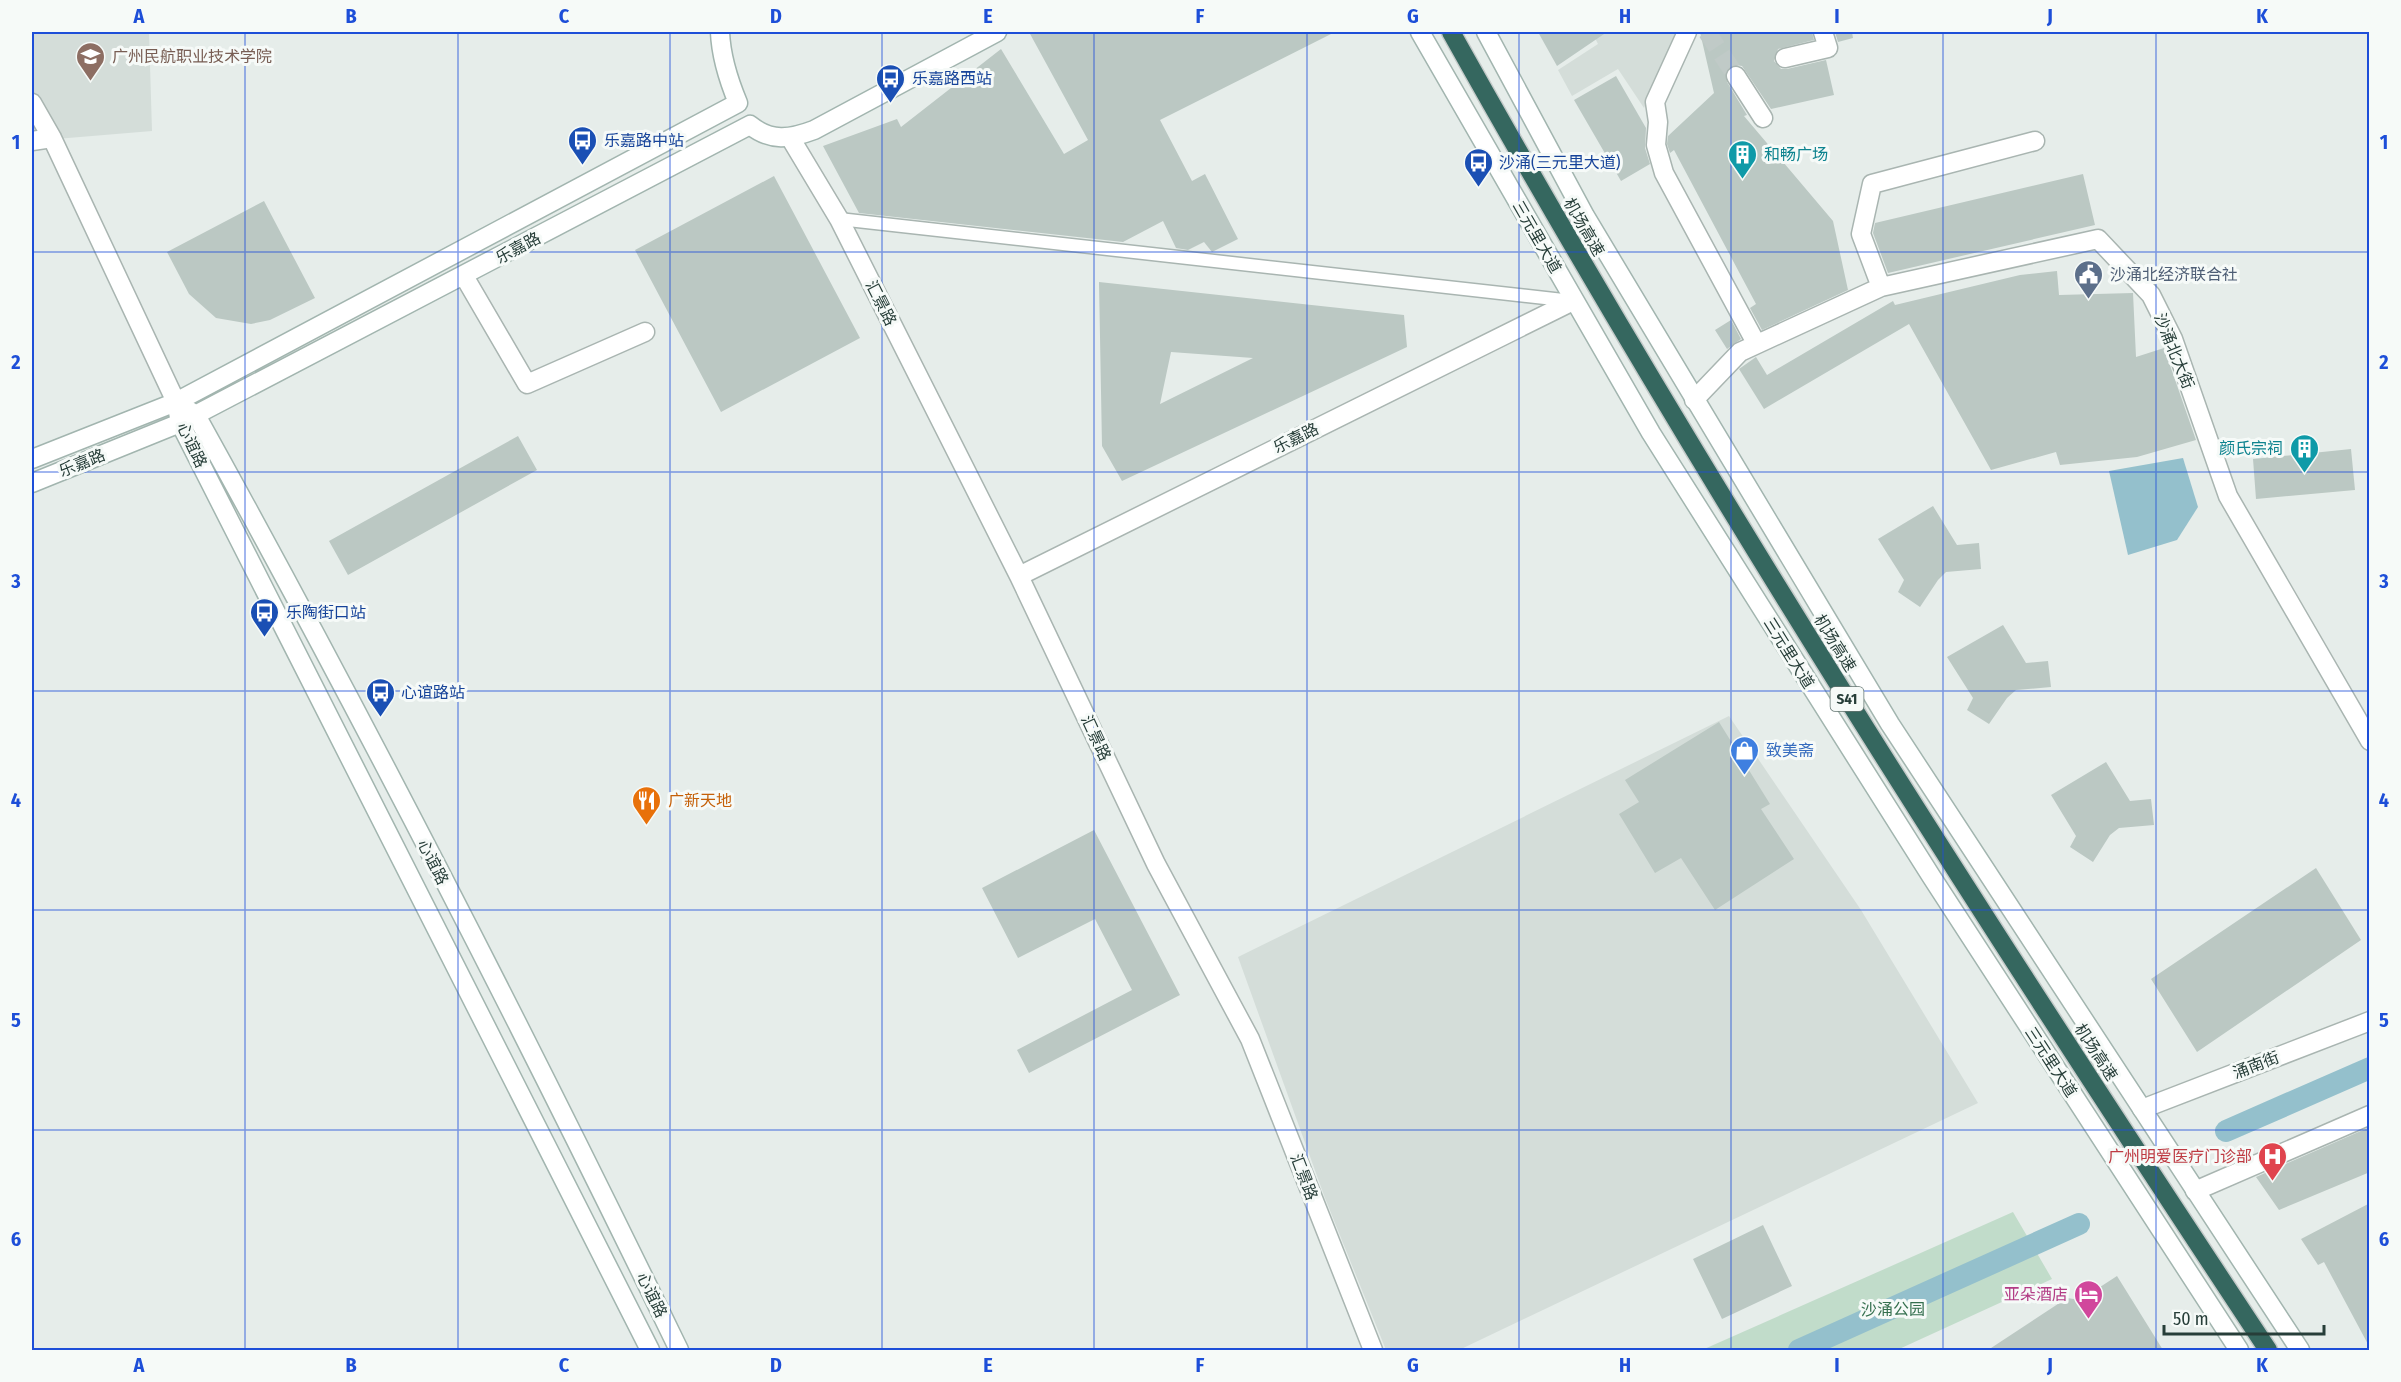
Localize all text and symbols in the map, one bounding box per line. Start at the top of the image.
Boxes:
text: A [133,4,146,28]
text: B [345,4,357,28]
text: C [559,4,570,28]
text: D [770,4,782,28]
text: E [983,4,993,28]
text: F [1196,4,1205,28]
text: G [1407,4,1419,28]
text: H [1619,4,1631,28]
text: I [1834,4,1840,28]
text: J [2046,4,2053,28]
text: K [2256,4,2268,28]
school or university icon: 广州民航职业技术学院 [75,40,107,82]
place label: 广州民航职业技术学院 [112,47,272,66]
bus stop icon: 乐嘉路西站 [875,62,907,104]
place label: 乐嘉路西站 [912,69,992,88]
bus stop icon: 乐嘉路中站 [567,124,599,166]
text: 1 [12,130,20,154]
text: 1 [2380,130,2388,154]
place label: 乐嘉路中站 [604,131,684,150]
building icon: 和畅广场 [1727,138,1759,180]
place label: 和畅广场 [1764,145,1828,164]
bus stop icon: 沙涌(三元里大道) [1462,146,1494,188]
place label: 沙涌(三元里大道) [1499,153,1621,172]
street label: 机场高速 [1560,195,1608,259]
street label: 三元里大道 [1509,198,1565,276]
street label: 乐嘉路 [492,228,544,268]
public building icon: 沙涌北经济联合社 [2073,258,2105,300]
place label: 沙涌北经济联合社 [2110,265,2238,284]
street label: 汇景路 [862,277,900,329]
street label: 沙涌北大街 [2150,310,2198,392]
text: 2 [10,350,21,374]
text: 2 [2378,350,2389,374]
street label: 心谊路 [173,419,211,471]
street label: 乐嘉路 [1270,419,1322,457]
building icon: 颜氏宗祠 [2288,432,2320,474]
place label: 颜氏宗祠 [2219,439,2283,458]
street label: 乐嘉路 [56,445,108,481]
text: 3 [10,569,21,593]
text: 3 [2378,569,2389,593]
bus stop icon: 乐陶街口站 [249,596,281,638]
place label: 乐陶街口站 [286,603,366,622]
street label: 机场高速 [1810,611,1860,675]
street label: 三元里大道 [1760,614,1818,692]
bus stop icon: 心谊路站 [364,676,396,718]
place label: 心谊路站 [401,683,465,702]
road number: S41 [1830,687,1864,711]
street label: 汇景路 [1077,712,1115,764]
shop icon: 致美斋 [1729,734,1761,776]
place label: 致美斋 [1766,741,1814,760]
restaurant icon: 广新天地 [631,784,663,826]
text: 4 [11,788,21,812]
text: 4 [2379,788,2389,812]
place label: 广新天地 [668,791,732,810]
street label: 心谊路 [414,836,452,888]
text: 5 [11,1008,21,1032]
text: 5 [2379,1008,2389,1032]
street label: 机场高速 [2071,1020,2121,1084]
street label: 三元里大道 [2021,1023,2081,1101]
street label: 涌南街 [2230,1048,2282,1082]
hospital icon: 广州明爱医疗门诊部 [2257,1140,2289,1182]
place label: 广州明爱医疗门诊部 [2108,1147,2252,1166]
street label: 汇景路 [1287,1151,1321,1203]
text: 6 [11,1227,21,1251]
text: 6 [2379,1227,2389,1251]
street label: 心谊路 [633,1269,671,1321]
hotel icon: 亚朵酒店 [2073,1278,2105,1320]
place label: 亚朵酒店 [2004,1285,2068,1304]
scale bar [2164,1298,2324,1336]
park label: 沙涌公园 [1861,1300,1925,1319]
text: 50 m [2173,1308,2209,1330]
text: A [133,1353,146,1377]
text: B [345,1353,357,1377]
text: C [559,1353,570,1377]
text: D [770,1353,782,1377]
text: E [983,1353,993,1377]
text: F [1196,1353,1205,1377]
text: G [1407,1353,1419,1377]
text: H [1619,1353,1631,1377]
text: I [1834,1353,1840,1377]
text: J [2046,1353,2053,1377]
text: K [2256,1353,2268,1377]

